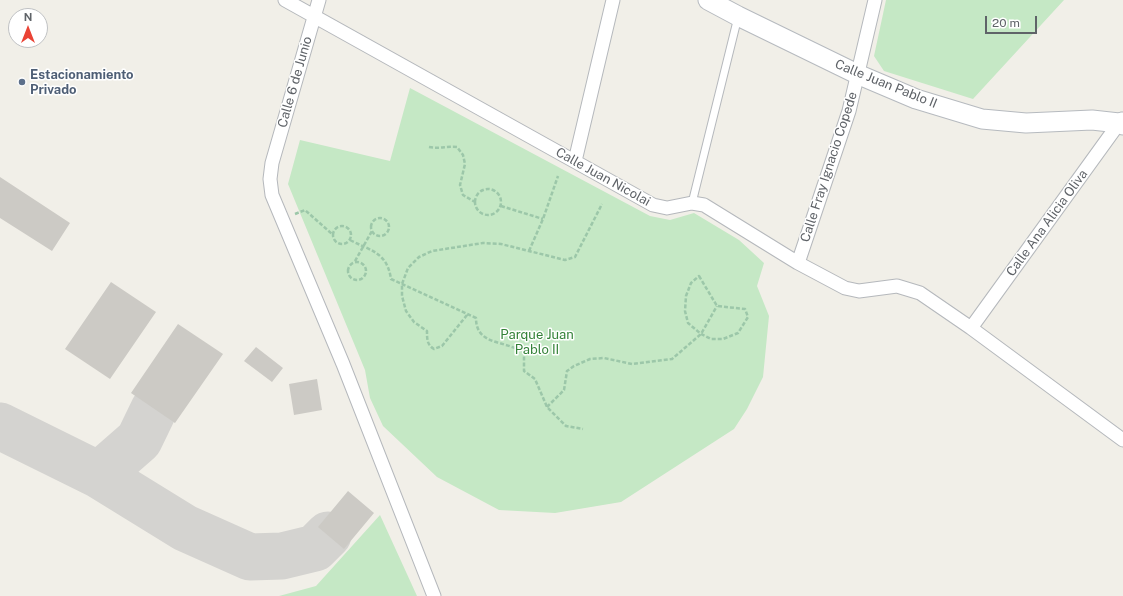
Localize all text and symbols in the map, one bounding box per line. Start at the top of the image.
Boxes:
north arrow [8,8,48,48]
scale bar [987,8,1039,34]
text: N [24,11,32,23]
text: 20 m [992,16,1020,30]
street label: Calle 6 de Junio [275,35,315,129]
street label: Calle Juan Pablo II [833,56,939,112]
place label: Estacionamiento Privado [30,67,134,98]
marker: Estacionamiento Privado [17,77,27,87]
street label: Calle Fray Ignacio Copede [797,90,861,244]
street label: Calle Juan Nicolai [553,144,653,210]
street label: Calle Ana Alicia Oliva [1003,167,1091,279]
park label: Parque Juan Pablo II [500,327,574,358]

